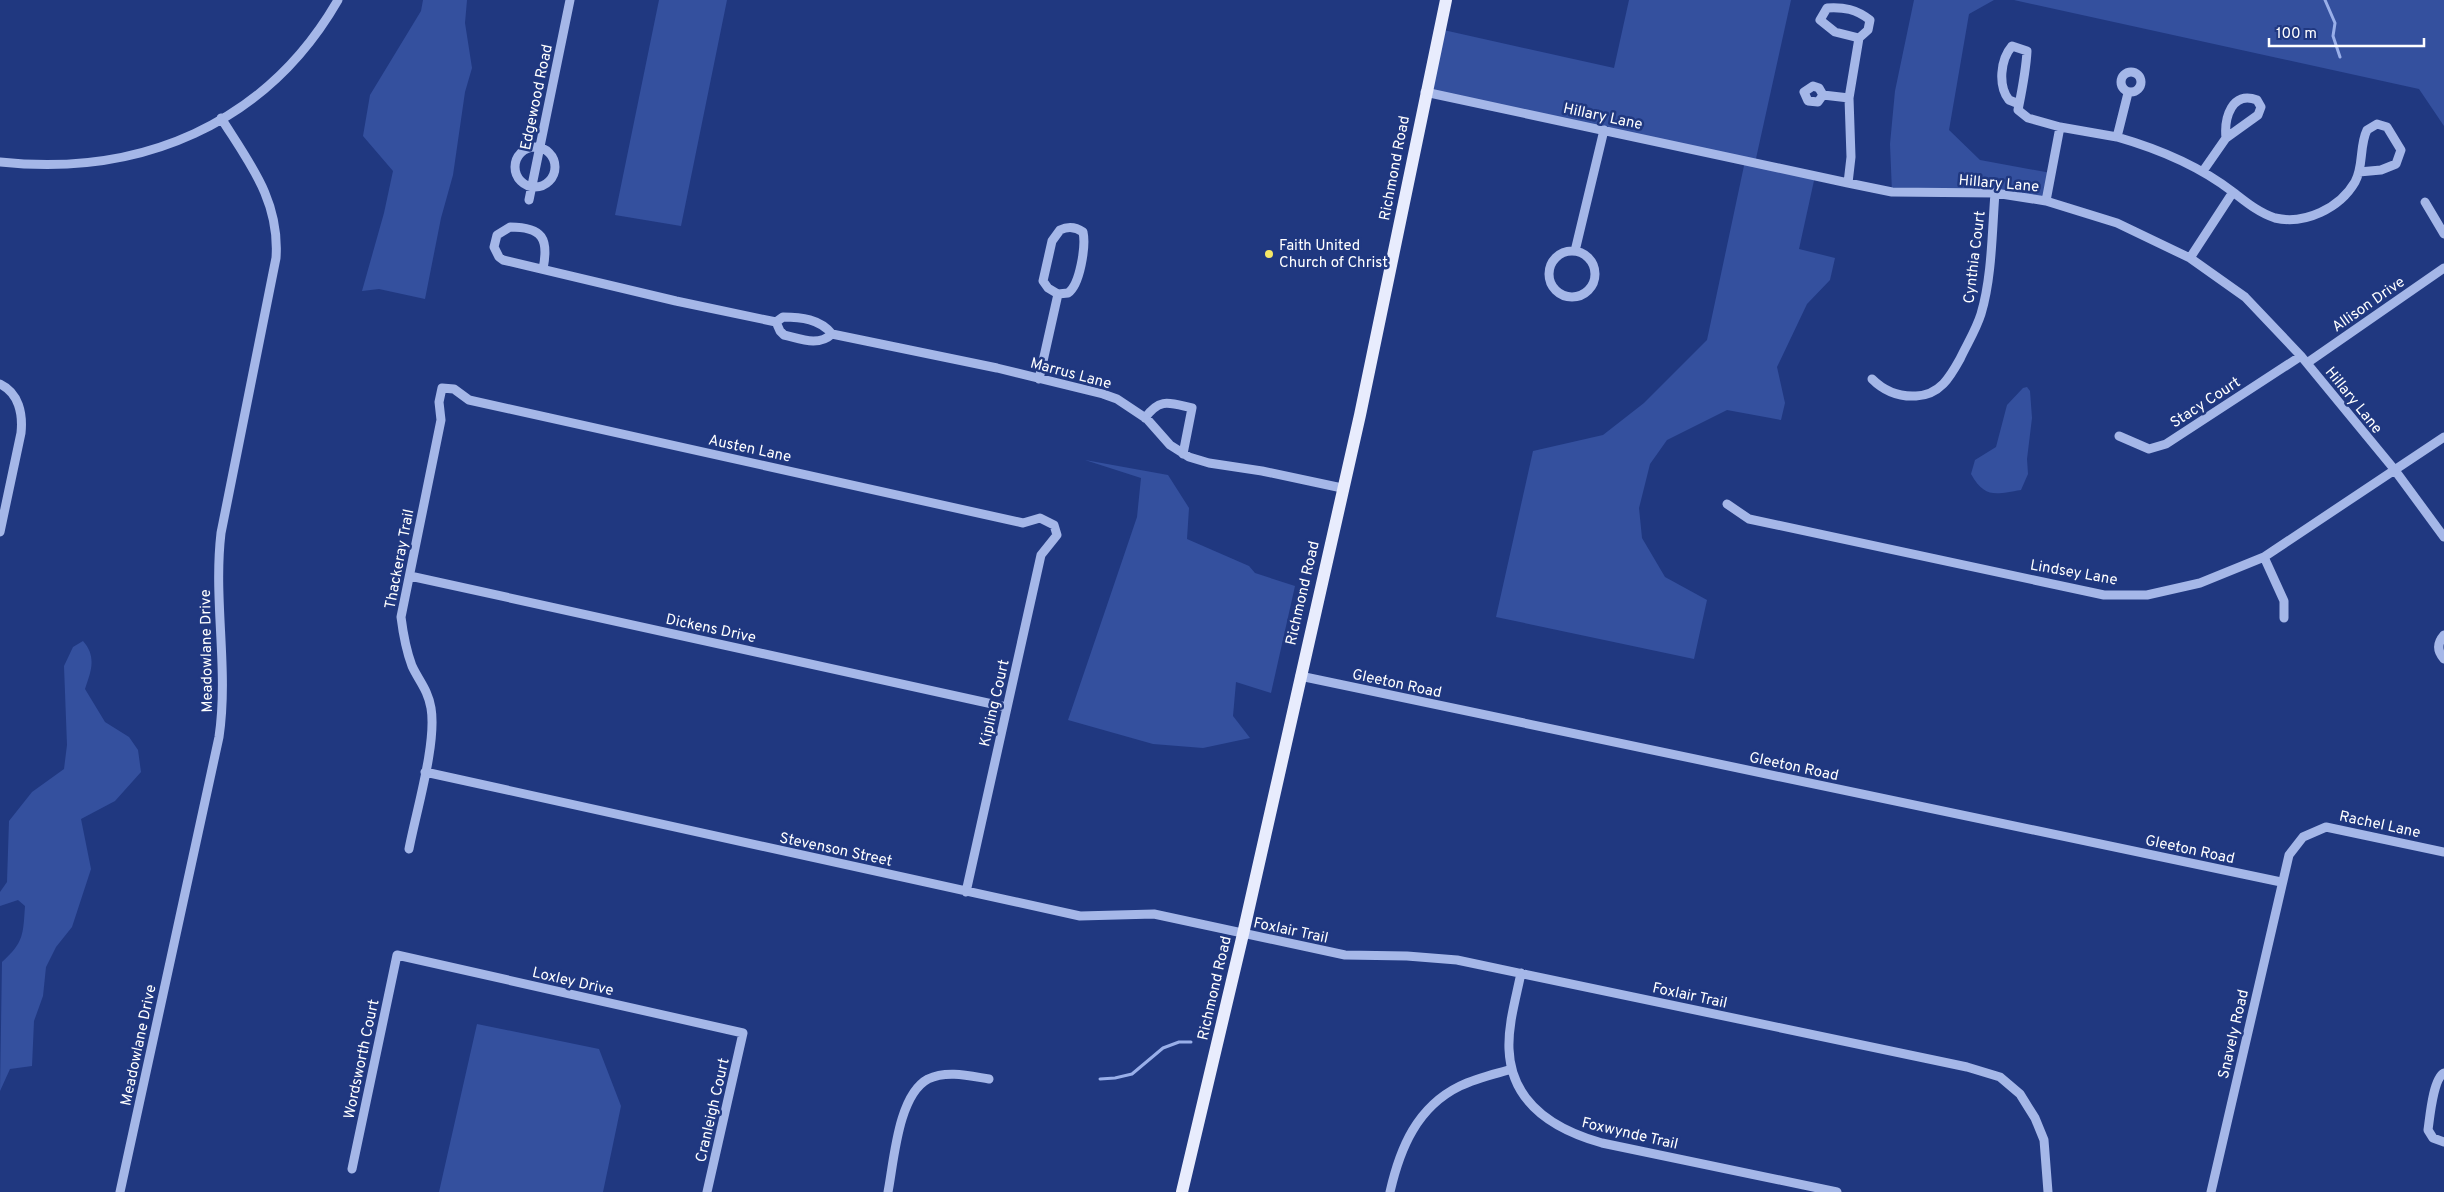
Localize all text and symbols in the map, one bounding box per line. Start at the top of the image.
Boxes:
scale bar [2269,15,2424,47]
text: 100 m [2276,25,2317,44]
street label: Edgewood Road [517,43,558,152]
street label: Hillary Lane [1561,100,1644,135]
street label: Richmond Road [1376,114,1415,222]
street label: Hillary Lane [1958,172,2040,197]
street label: Cynthia Court [1960,210,1991,305]
place label: Faith United Church of Christ [1279,237,1388,273]
marker: Faith United Church of Christ [1263,248,1275,260]
street label: Allison Drive [2329,273,2409,337]
street label: Marrus Lane [1028,354,1113,394]
street label: Hillary Lane [2320,364,2386,438]
street label: Stacy Court [2167,374,2245,433]
street label: Austen Lane [706,431,793,468]
street label: Thackeray Trail [381,508,419,611]
street label: Richmond Road [1282,539,1325,647]
street label: Lindsey Lane [2028,556,2119,591]
street label: Meadowlane Drive [197,589,218,713]
street label: Dickens Drive [664,611,758,648]
street label: Kipling Court [976,658,1015,749]
street label: Gleeton Road [1350,666,1443,703]
street label: Gleeton Road [1747,749,1840,786]
street label: Rachel Lane [2337,808,2422,843]
street label: Stevenson Street [778,829,894,872]
street label: Gleeton Road [2143,832,2236,869]
street label: Foxlair Trail [1252,914,1330,949]
street label: Richmond Road [1194,934,1237,1042]
street label: Loxley Drive [530,964,615,1001]
street label: Foxlair Trail [1651,979,1729,1014]
street label: Meadowlane Drive [117,983,162,1108]
street label: Snavely Road [2215,988,2254,1081]
street label: Wordsworth Court [340,998,384,1121]
street label: Cranleigh Court [692,1056,735,1164]
street label: Foxwynde Trail [1580,1114,1680,1155]

